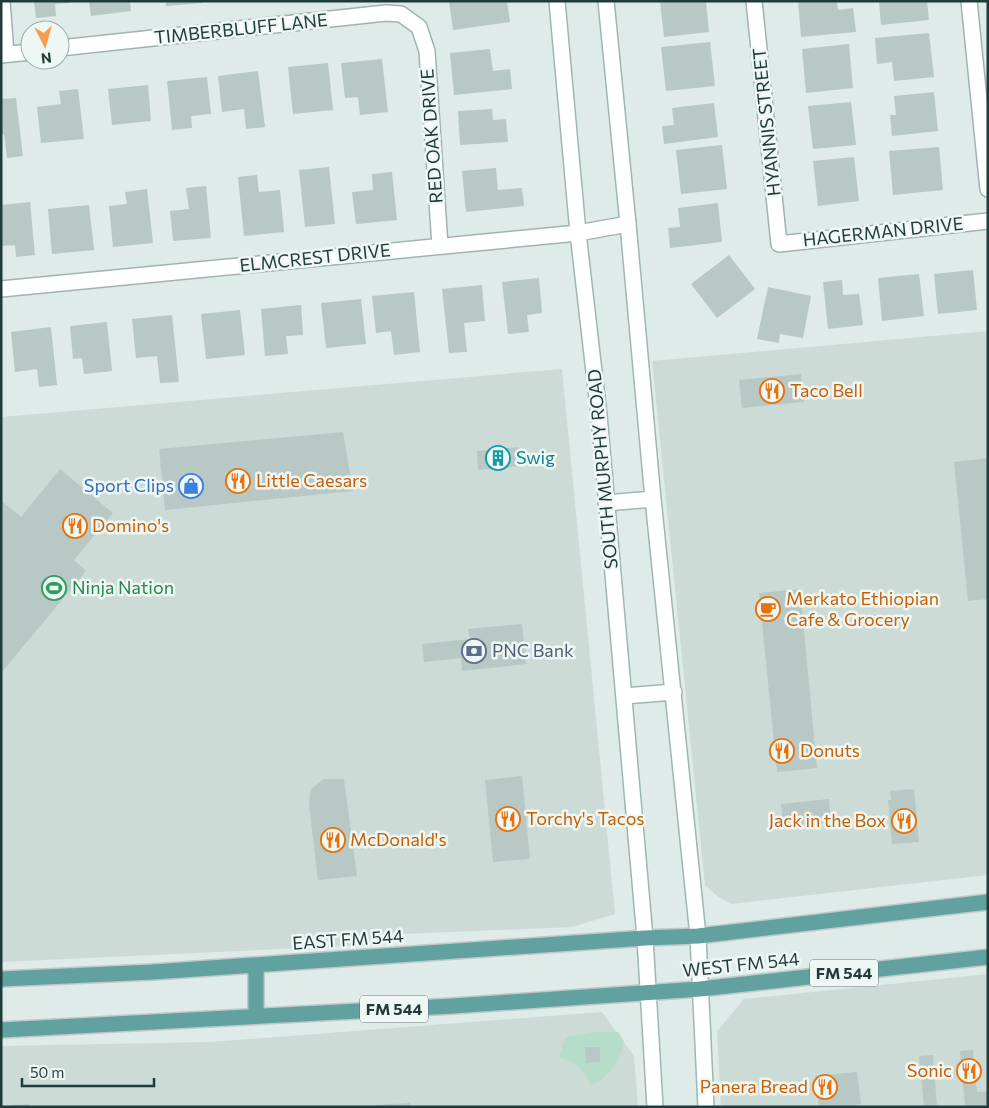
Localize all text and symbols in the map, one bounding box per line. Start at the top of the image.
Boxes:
street label: TIMBERBLUFF LANE [153,8,329,48]
north arrow [20,20,70,70]
street label: HYANNIS STREET [747,47,785,197]
text: N [40,49,53,67]
street label: RED OAK DRIVE [415,68,447,204]
street label: HAGERMAN DRIVE [802,212,964,250]
street label: ELMCREST DRIVE [238,238,391,276]
street label: SOUTH MURPHY ROAD [582,368,622,570]
restaurant icon: Taco Bell [759,378,785,404]
place label: Taco Bell [790,379,863,401]
building icon: Swig [485,445,511,471]
place label: Swig [516,446,555,468]
restaurant icon: Little Caesars [225,468,251,494]
place label: Little Caesars [256,469,367,491]
shop icon: Sport Clips [178,473,204,499]
place label: Sport Clips [84,474,174,496]
restaurant icon: Domino's [62,513,88,539]
place label: Domino's [92,514,169,536]
sports icon: Ninja Nation [41,575,67,601]
place label: Ninja Nation [72,576,174,598]
place label: Merkato Ethiopian Cafe & Grocery [786,587,939,630]
cafe icon: Merkato Ethiopian Cafe & Grocery [755,596,781,622]
bank icon: PNC Bank [461,638,487,664]
place label: PNC Bank [492,639,574,661]
restaurant icon: Donuts [769,738,795,764]
place label: Donuts [800,739,860,761]
restaurant icon: Torchy's Tacos [495,806,521,832]
place label: Torchy's Tacos [526,807,644,829]
restaurant icon: Jack in the Box [891,808,917,834]
place label: Jack in the Box [769,809,886,831]
restaurant icon: McDonald's [320,827,346,853]
place label: McDonald's [350,828,447,850]
street label: EAST FM 544 [292,924,404,954]
street label: WEST FM 544 [681,947,801,981]
road number: FM 544 [810,960,878,986]
road number: FM 544 [360,996,428,1022]
scale bar [22,1056,155,1088]
restaurant icon: Sonic [956,1058,982,1084]
place label: Sonic [907,1059,952,1081]
text: 50 m [30,1063,64,1081]
restaurant icon: Panera Bread [812,1074,838,1100]
place label: Panera Bread [700,1075,808,1097]

